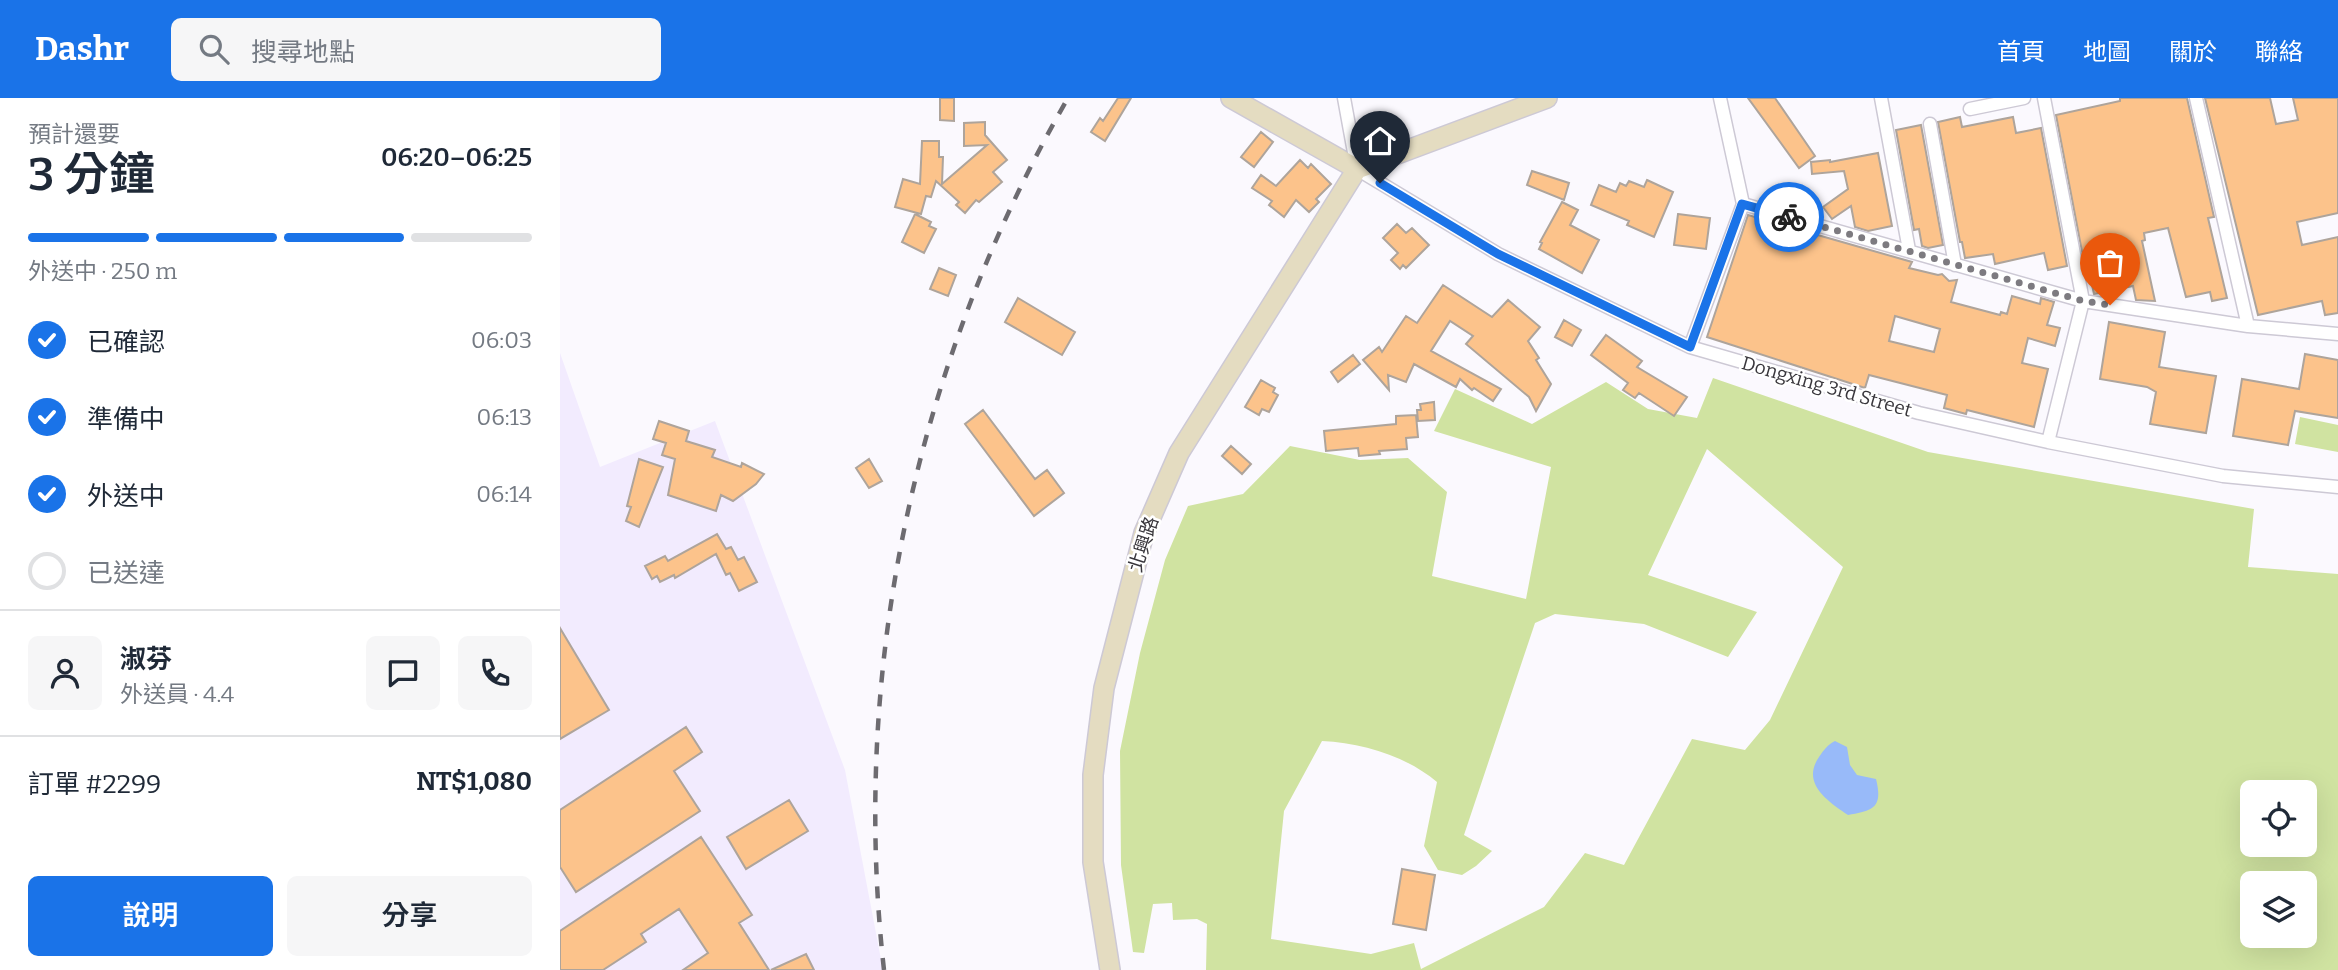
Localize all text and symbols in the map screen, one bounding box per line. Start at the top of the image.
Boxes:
search box [171,18,661,81]
text: Dashr [35,29,129,69]
icon: search [195,30,233,68]
text: 搜尋地點 [251,37,355,68]
text: 首頁 [1997,38,2045,66]
text: 地圖 [2083,38,2131,66]
text: 關於 [2169,38,2217,66]
text: 聯絡 [2255,38,2303,66]
pin [1350,111,1410,183]
text: 預計還要 [28,120,120,148]
icon: home [1361,122,1399,160]
text: 06:20–06:25 [381,142,532,173]
text: 3 分鐘 [28,147,155,202]
courier [1754,182,1824,252]
icon: bike [1770,198,1808,236]
pin [2080,233,2140,305]
icon: bag [2091,244,2129,282]
text: 外送中 · 250 m [28,257,177,285]
icon: check [28,321,66,359]
text: 06:03 [471,326,532,354]
text: 已確認 [87,327,165,358]
street label: Dongxing 3rd Street [1739,351,1915,422]
icon: check [28,398,66,436]
text: 06:13 [476,403,532,431]
text: 準備中 [87,404,165,435]
icon: check [28,475,66,513]
text: 06:14 [476,480,532,508]
text: 外送中 [87,481,165,512]
street label: 北興路 [1124,513,1163,575]
text: 已送達 [87,558,165,589]
button: person [28,636,102,710]
button: chat [366,636,440,710]
button: phone [458,636,532,710]
text: 淑芬 [120,644,172,675]
text: 外送員 · 4.4 [120,680,234,708]
text: NT$1,080 [416,766,532,797]
text: 訂單 #2299 [28,769,161,800]
map controls [2240,780,2317,948]
button: locate [2240,780,2317,857]
button: layers [2240,871,2317,948]
button: 說明 [28,876,273,956]
button: 分享 [287,876,532,956]

